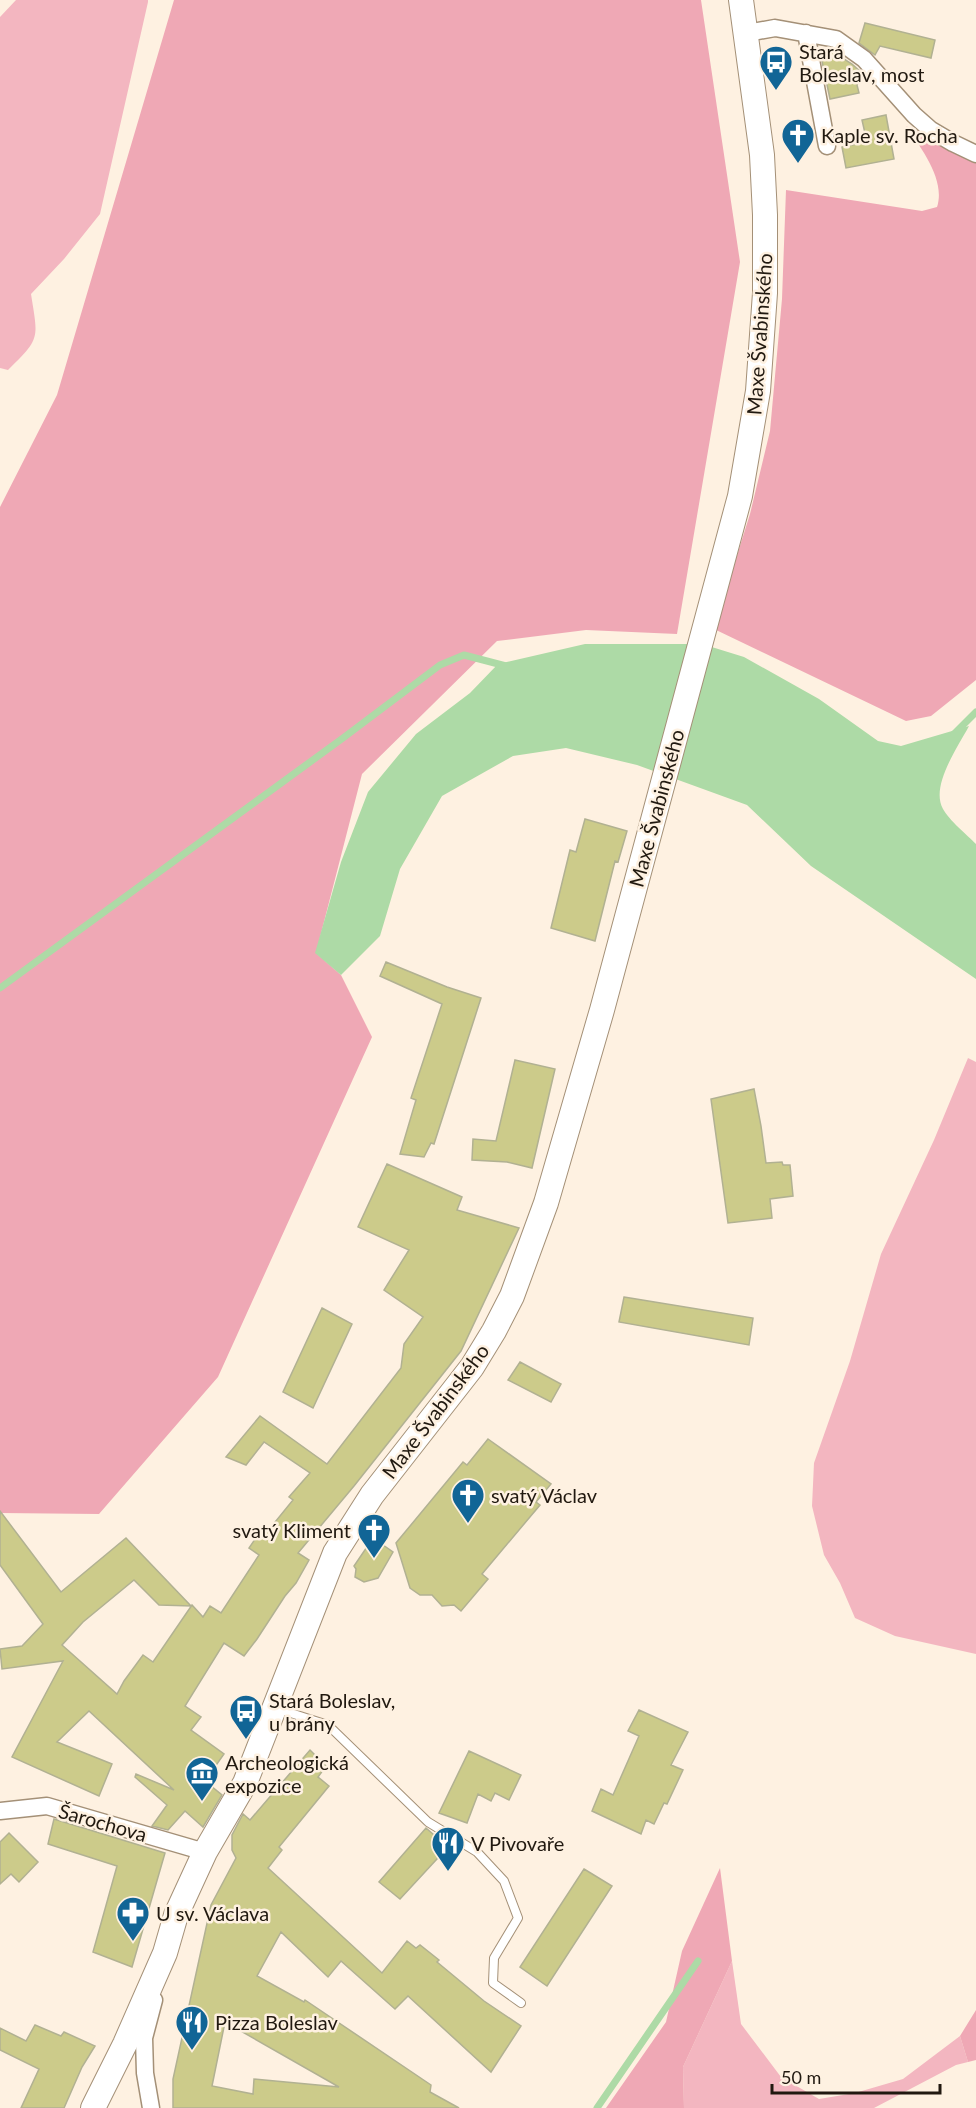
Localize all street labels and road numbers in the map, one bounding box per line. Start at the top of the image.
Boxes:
street label: Maxe Švabinského [741,252,777,416]
street label: Maxe Švabinského [623,727,689,889]
street label: Maxe Švabinského [377,1339,493,1483]
street label: Šarochova [56,1798,150,1846]

